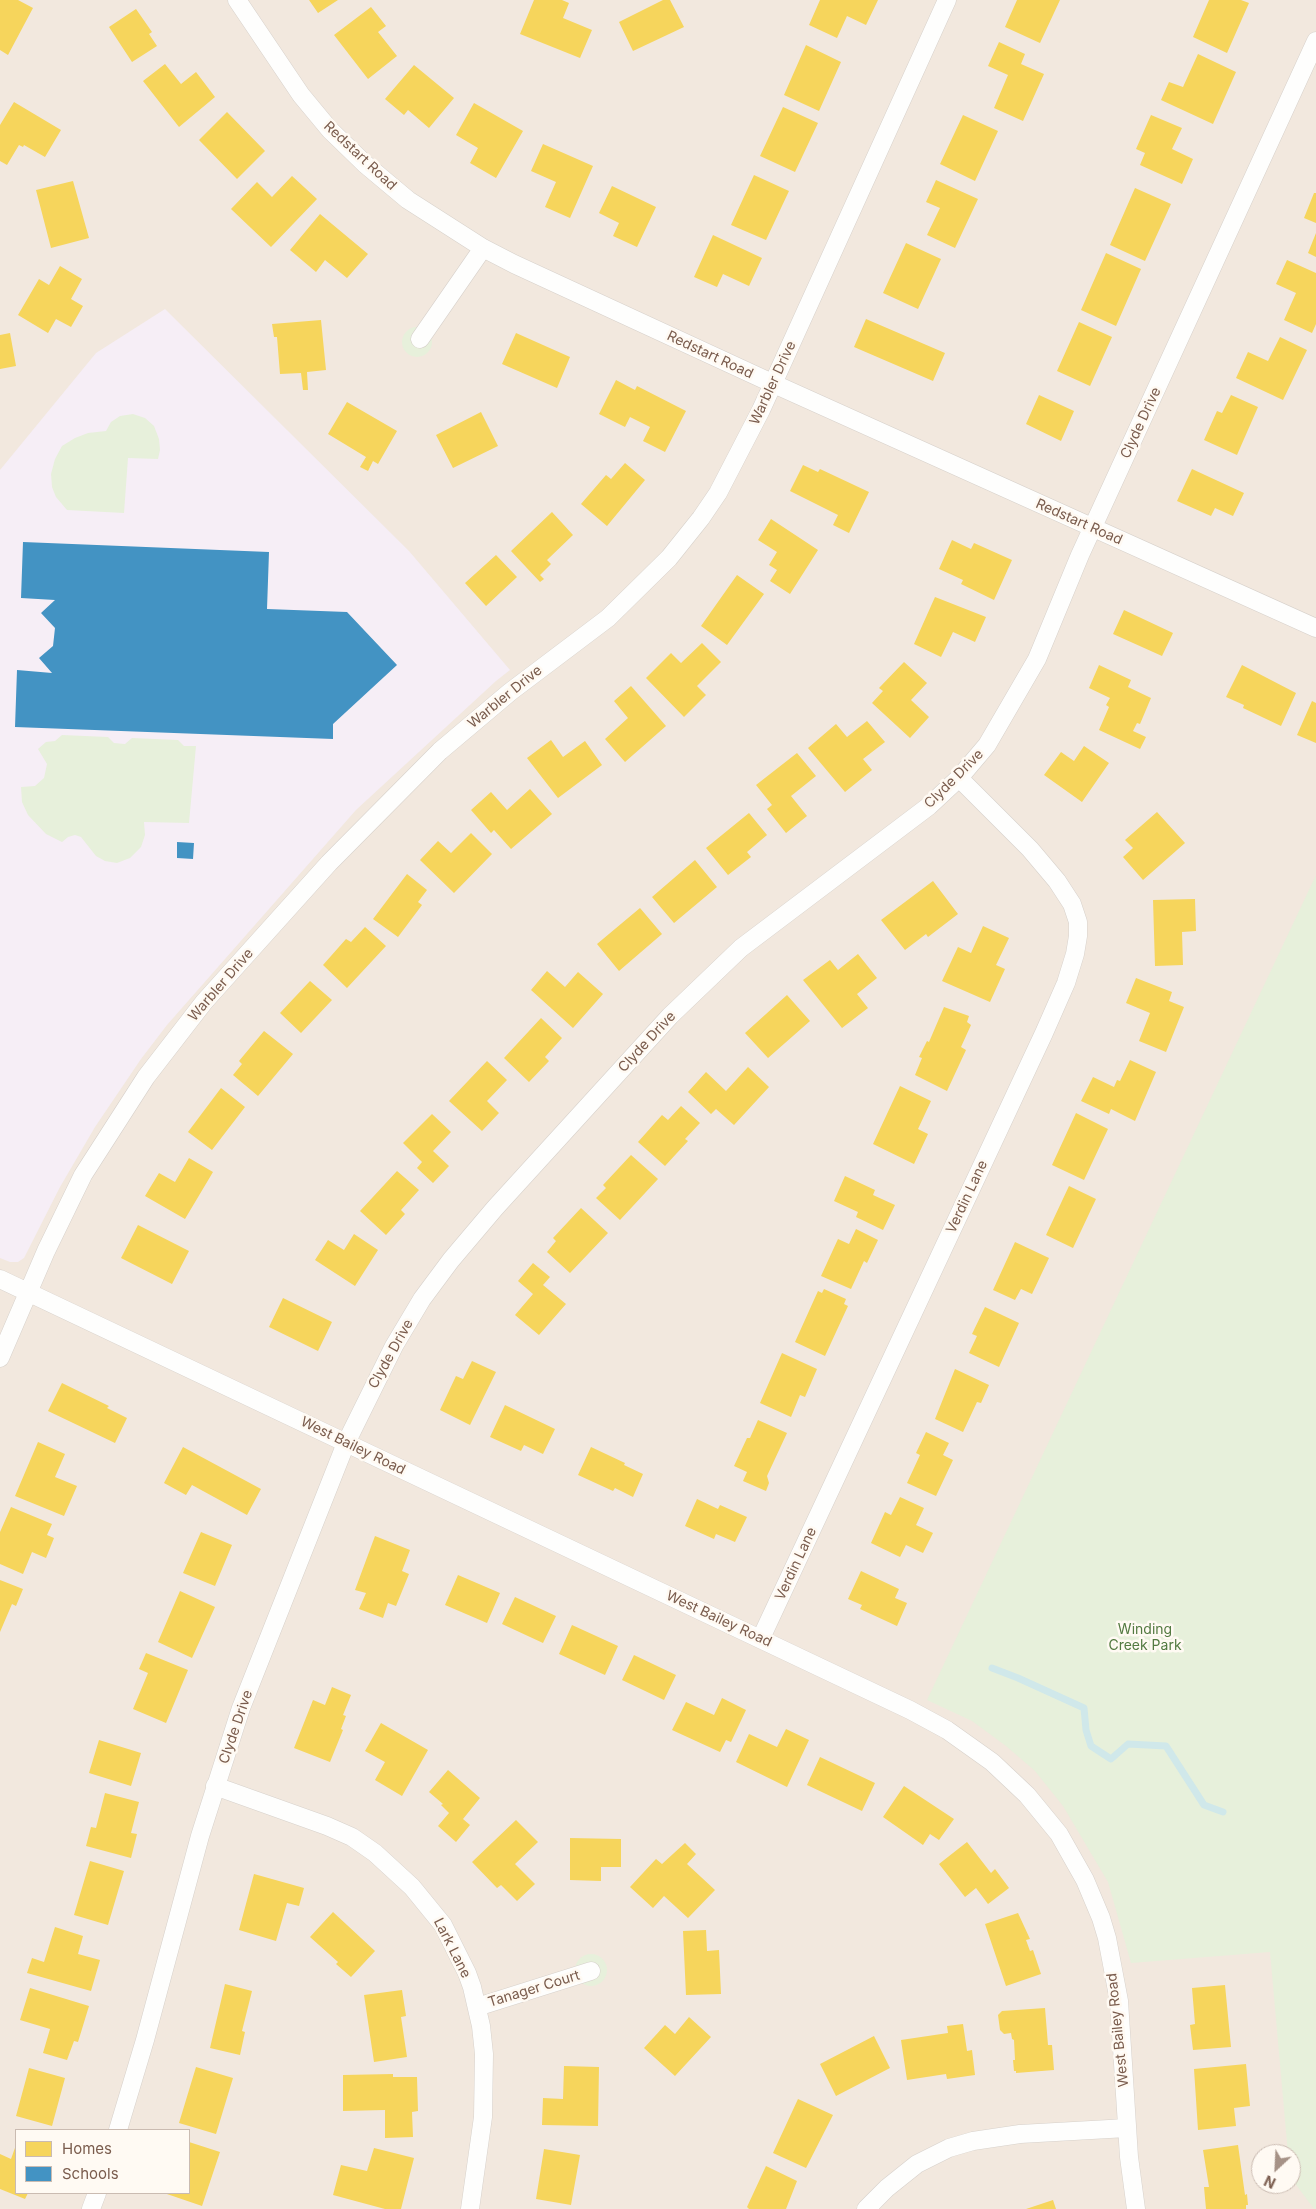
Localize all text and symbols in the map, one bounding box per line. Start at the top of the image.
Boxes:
street label: Redstart Road [320,118,400,194]
street label: Redstart Road [664,328,756,382]
street label: Warbler Drive [746,338,800,428]
street label: Clyde Drive [1117,385,1165,461]
street label: Redstart Road [1033,495,1125,549]
street label: Warbler Drive [465,662,545,732]
street label: Clyde Drive [921,746,987,812]
street label: Warbler Drive [185,945,257,1025]
street label: Clyde Drive [615,1008,679,1076]
street label: Verdin Lane [943,1158,991,1236]
street label: Clyde Drive [365,1316,417,1392]
street label: West Bailey Road [298,1413,408,1479]
street label: Verdin Lane [772,1525,820,1603]
street label: West Bailey Road [664,1587,774,1651]
park label: Winding Creek Park [1108,1622,1182,1654]
street label: Clyde Drive [216,1688,256,1766]
street label: Lark Lane [430,1915,474,1981]
street label: Tanager Court [486,1967,582,2011]
street label: West Bailey Road [1104,1972,1132,2088]
legend [15,2129,190,2194]
text: Homes [62,2139,112,2158]
north arrow [1251,2144,1301,2194]
text: Schools [62,2164,119,2183]
text: N [1261,2172,1278,2192]

